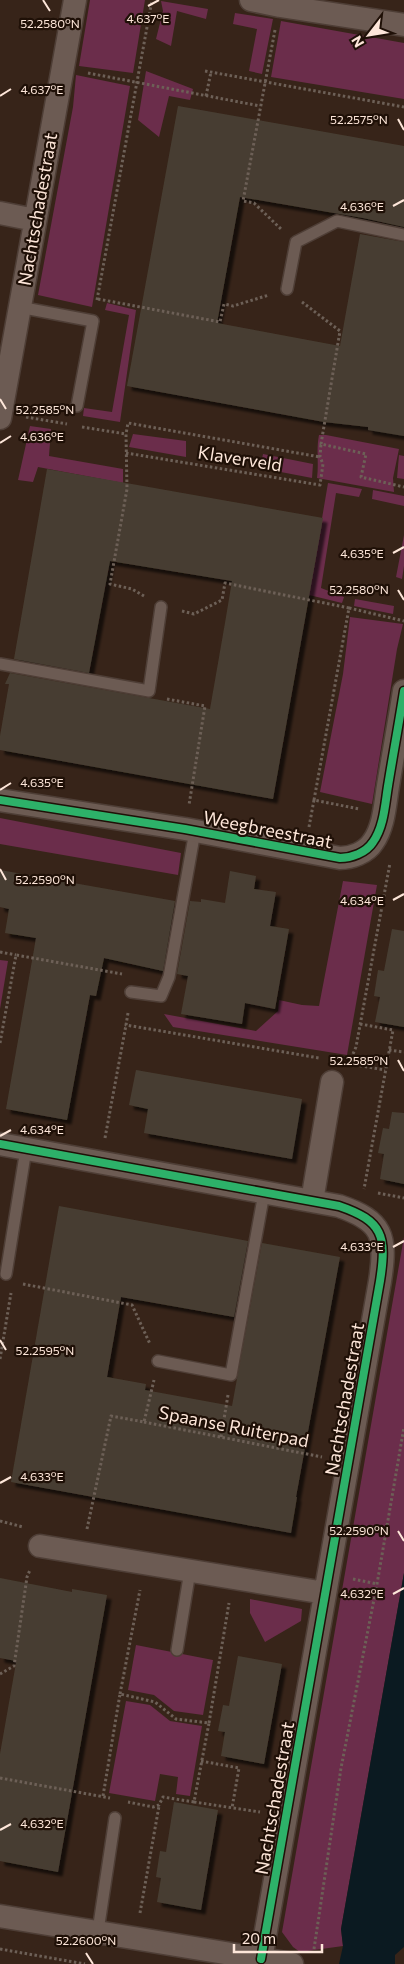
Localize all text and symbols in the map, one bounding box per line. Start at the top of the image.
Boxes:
north arrow [344,10,394,60]
text: 4.637°E [127,11,170,25]
text: 52.2580°N [20,16,80,30]
text: N [347,33,367,51]
text: 4.637°E [21,82,64,96]
text: 52.2575°N [330,112,388,126]
street label: Nachtschadestraat [13,131,61,287]
text: 4.636°E [340,199,384,213]
text: 52.2585°N [16,402,74,416]
text: 4.636°E [20,429,64,443]
street label: Klaverveld [196,440,284,476]
text: 4.635°E [340,546,384,560]
text: 52.2580°N [329,582,389,596]
text: 4.635°E [20,775,64,789]
street label: Weegbreestraat [202,806,334,852]
text: 52.2590°N [15,872,75,886]
text: 4.634°E [340,893,384,907]
text: 52.2585°N [330,1053,388,1067]
text: 4.634°E [20,1122,64,1136]
text: 4.633°E [340,1239,384,1253]
street label: Nachtschadestraat [320,1321,368,1477]
text: 52.2595°N [16,1343,74,1357]
street label: Spaanse Ruiterpad [157,1401,311,1451]
text: 4.633°E [20,1469,64,1483]
text: 52.2590°N [329,1523,389,1537]
text: 4.632°E [340,1586,384,1600]
street label: Nachtschadestraat [250,1720,298,1876]
text: 4.632°E [20,1816,64,1830]
scale bar [234,1922,322,1954]
text: 20 m [242,1929,276,1947]
text: 52.2600°N [56,1933,116,1947]

